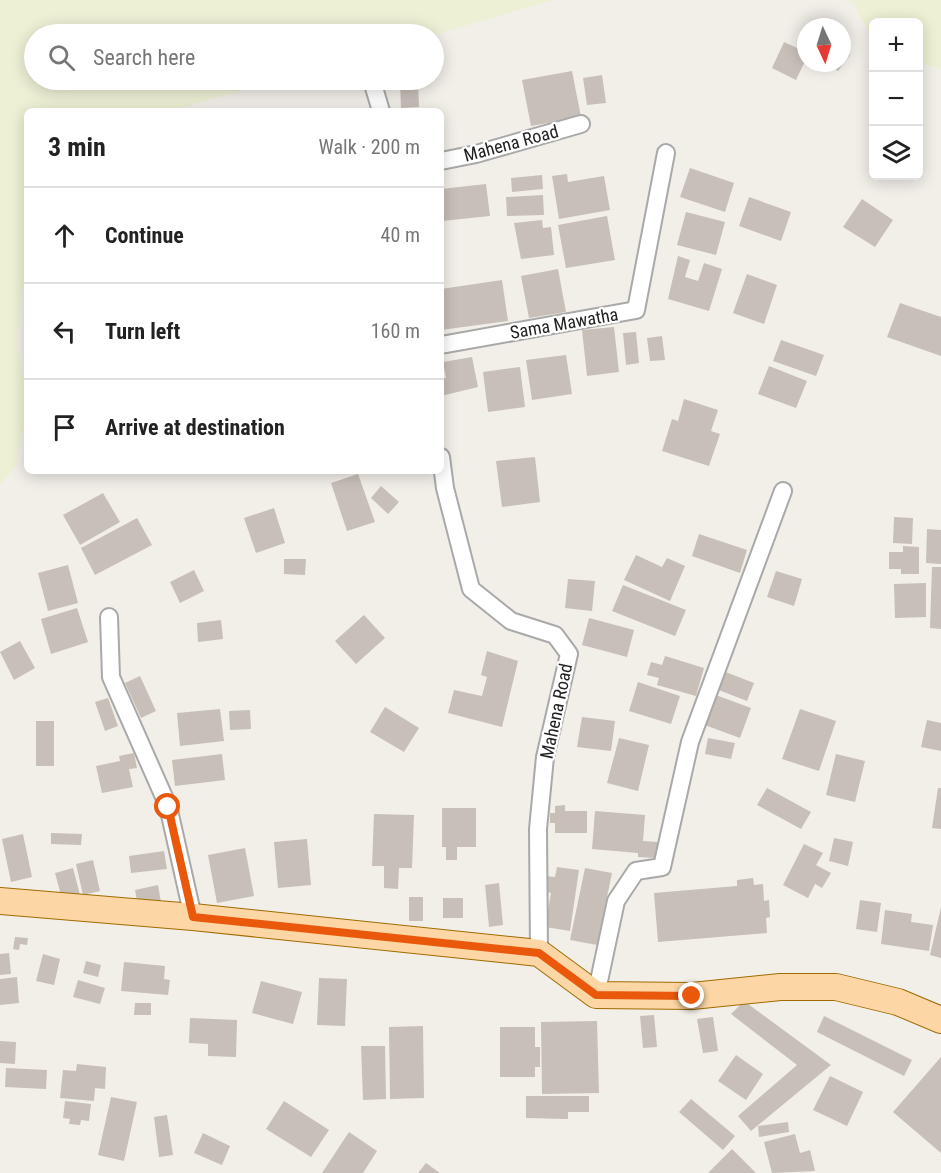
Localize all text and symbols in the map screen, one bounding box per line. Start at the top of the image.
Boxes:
north arrow [797,18,851,72]
map controls [869,18,923,180]
button: + [869,18,923,72]
search box [24,24,444,90]
icon: search [45,41,78,74]
text: Search here [93,45,195,70]
button: − [869,72,923,126]
street label: Mahena Road [461,120,561,166]
button: layers [869,126,923,180]
text: 3 min [48,132,106,162]
text: Walk · 200 m [319,135,420,159]
icon: ahead [48,219,81,252]
text: Continue [105,223,184,248]
text: 40 m [381,223,420,247]
street label: Sama Mawatha [508,303,620,343]
icon: left [48,315,81,348]
text: Turn left [105,319,180,344]
text: 160 m [371,319,420,343]
icon: arrive [48,411,81,444]
text: Arrive at destination [105,415,285,440]
street label: Mahena Road [536,661,576,761]
route start [154,793,180,819]
route end [678,982,704,1008]

